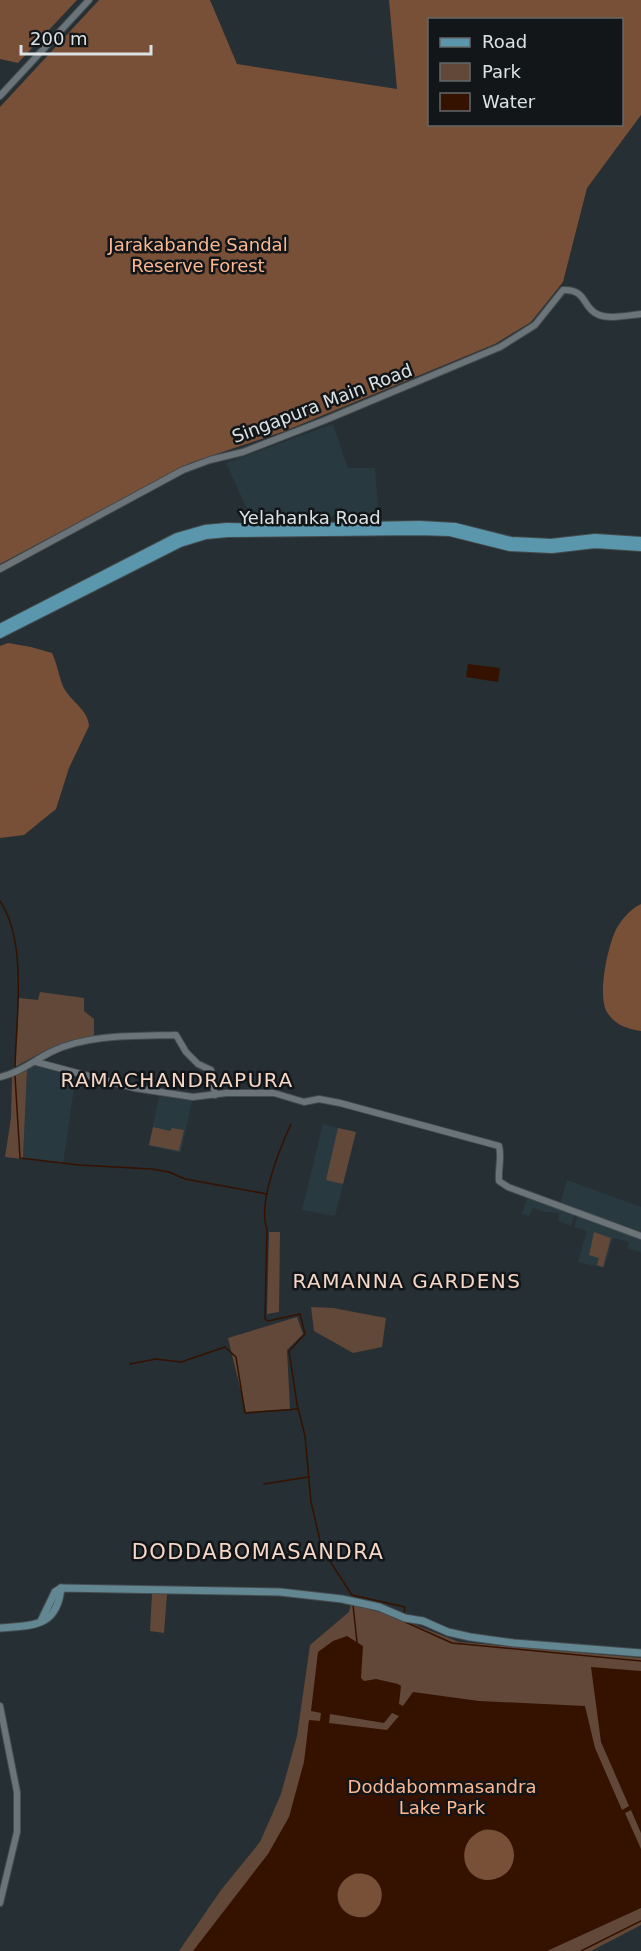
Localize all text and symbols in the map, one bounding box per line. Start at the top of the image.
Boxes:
scale bar [21,18,152,56]
legend [428,18,623,126]
text: 200 m [30,28,88,49]
text: Road [482,31,527,52]
text: Park [482,61,521,82]
text: Water [482,91,536,112]
park label: Jarakabande Sandal Reserve Forest [107,234,288,276]
street label: Singapura Main Road [229,359,415,447]
street label: Yelahanka Road [238,507,381,528]
district label: RAMACHANDRAPURA [60,1068,294,1092]
district label: RAMANNA GARDENS [293,1269,521,1293]
district label: DODDABOMASANDRA [132,1540,384,1564]
park label: Doddabommasandra Lake Park [348,1776,536,1818]

